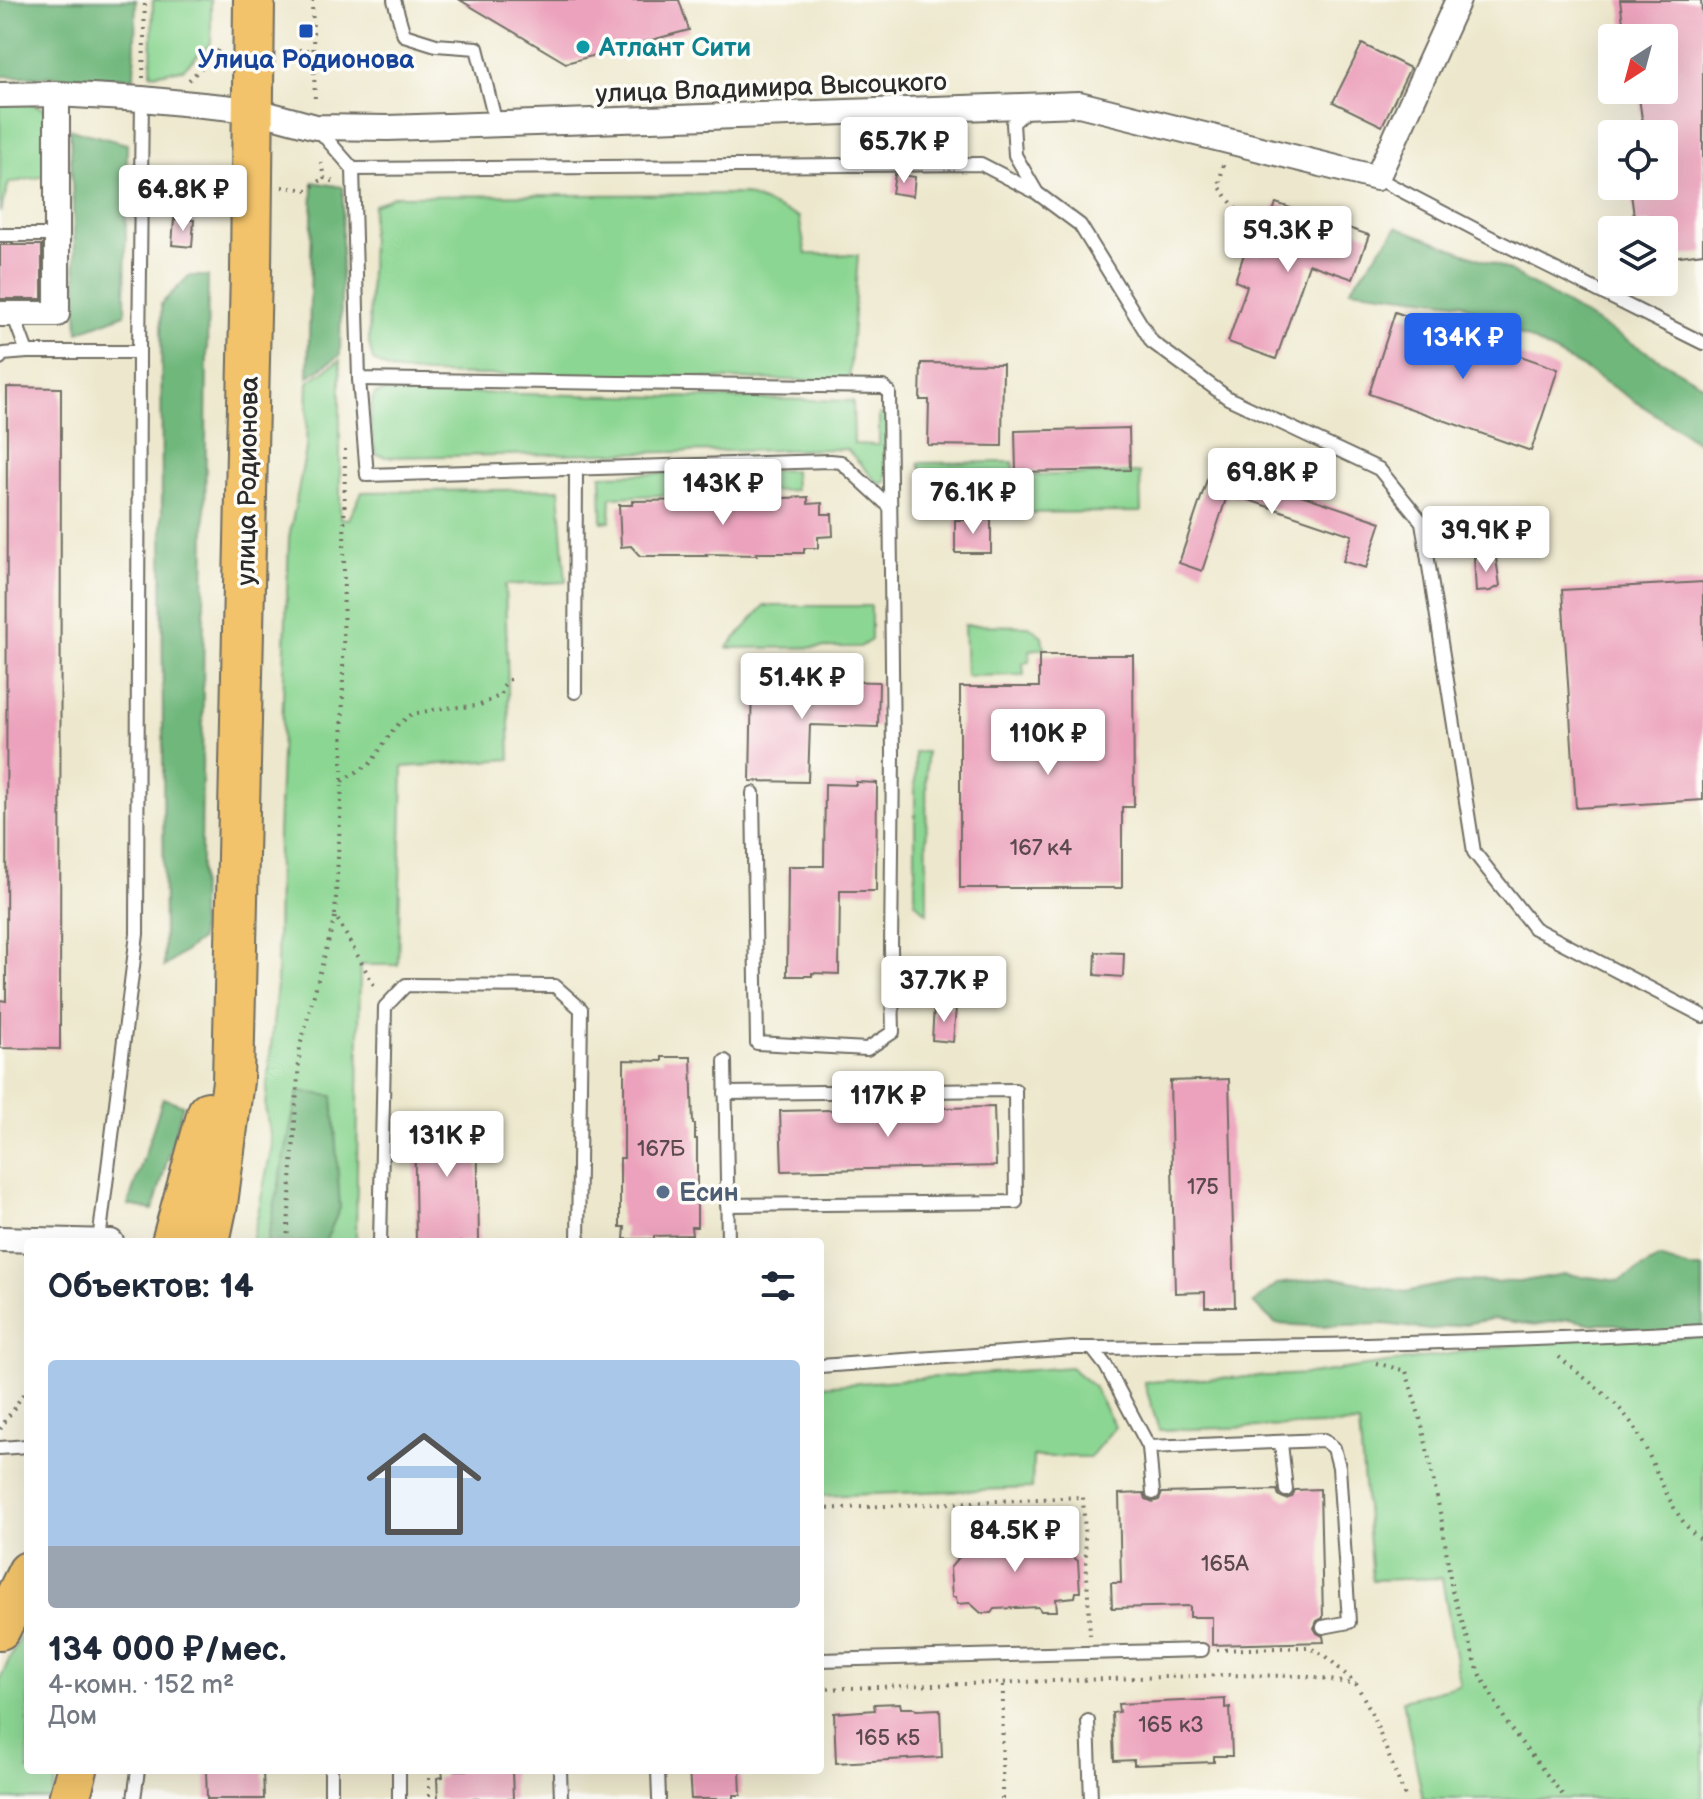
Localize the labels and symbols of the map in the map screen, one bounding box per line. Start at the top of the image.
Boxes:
marker: Улица Родионова [297,22,315,40]
north arrow [1598,24,1678,104]
place label: Атлант Сити [598,33,751,64]
marker: Атлант Сити [574,38,592,56]
place label: Улица Родионова [198,45,415,76]
street label: улица Владимира Высоцкого [595,67,947,110]
pin: 65.7K ₽ [830,117,978,185]
pin: 64.8K ₽ [109,165,257,233]
pin: 59.3K ₽ [1214,206,1362,274]
pin: 134K ₽ [1398,313,1528,381]
street label: улица Родионова [231,376,266,586]
pin: 69.8K ₽ [1198,448,1346,516]
pin: 143K ₽ [658,459,788,527]
pin: 76.1K ₽ [899,468,1047,536]
pin: 39.9K ₽ [1412,506,1560,574]
pin: 51.4K ₽ [728,653,876,721]
pin: 110K ₽ [983,709,1113,777]
house number: 167 к4 [1010,835,1073,862]
pin: 37.7K ₽ [870,956,1018,1024]
pin: 117K ₽ [823,1071,953,1139]
pin: 131K ₽ [382,1111,512,1179]
house number: 167Б [637,1136,686,1163]
house number: 175 [1187,1174,1219,1201]
place label: Есин [679,1178,739,1209]
marker: Есин [654,1183,672,1201]
pin: 84.5K ₽ [941,1506,1089,1574]
house number: 165А [1201,1551,1250,1578]
house number: 165 к3 [1138,1712,1204,1739]
house number: 165 к5 [856,1725,920,1752]

